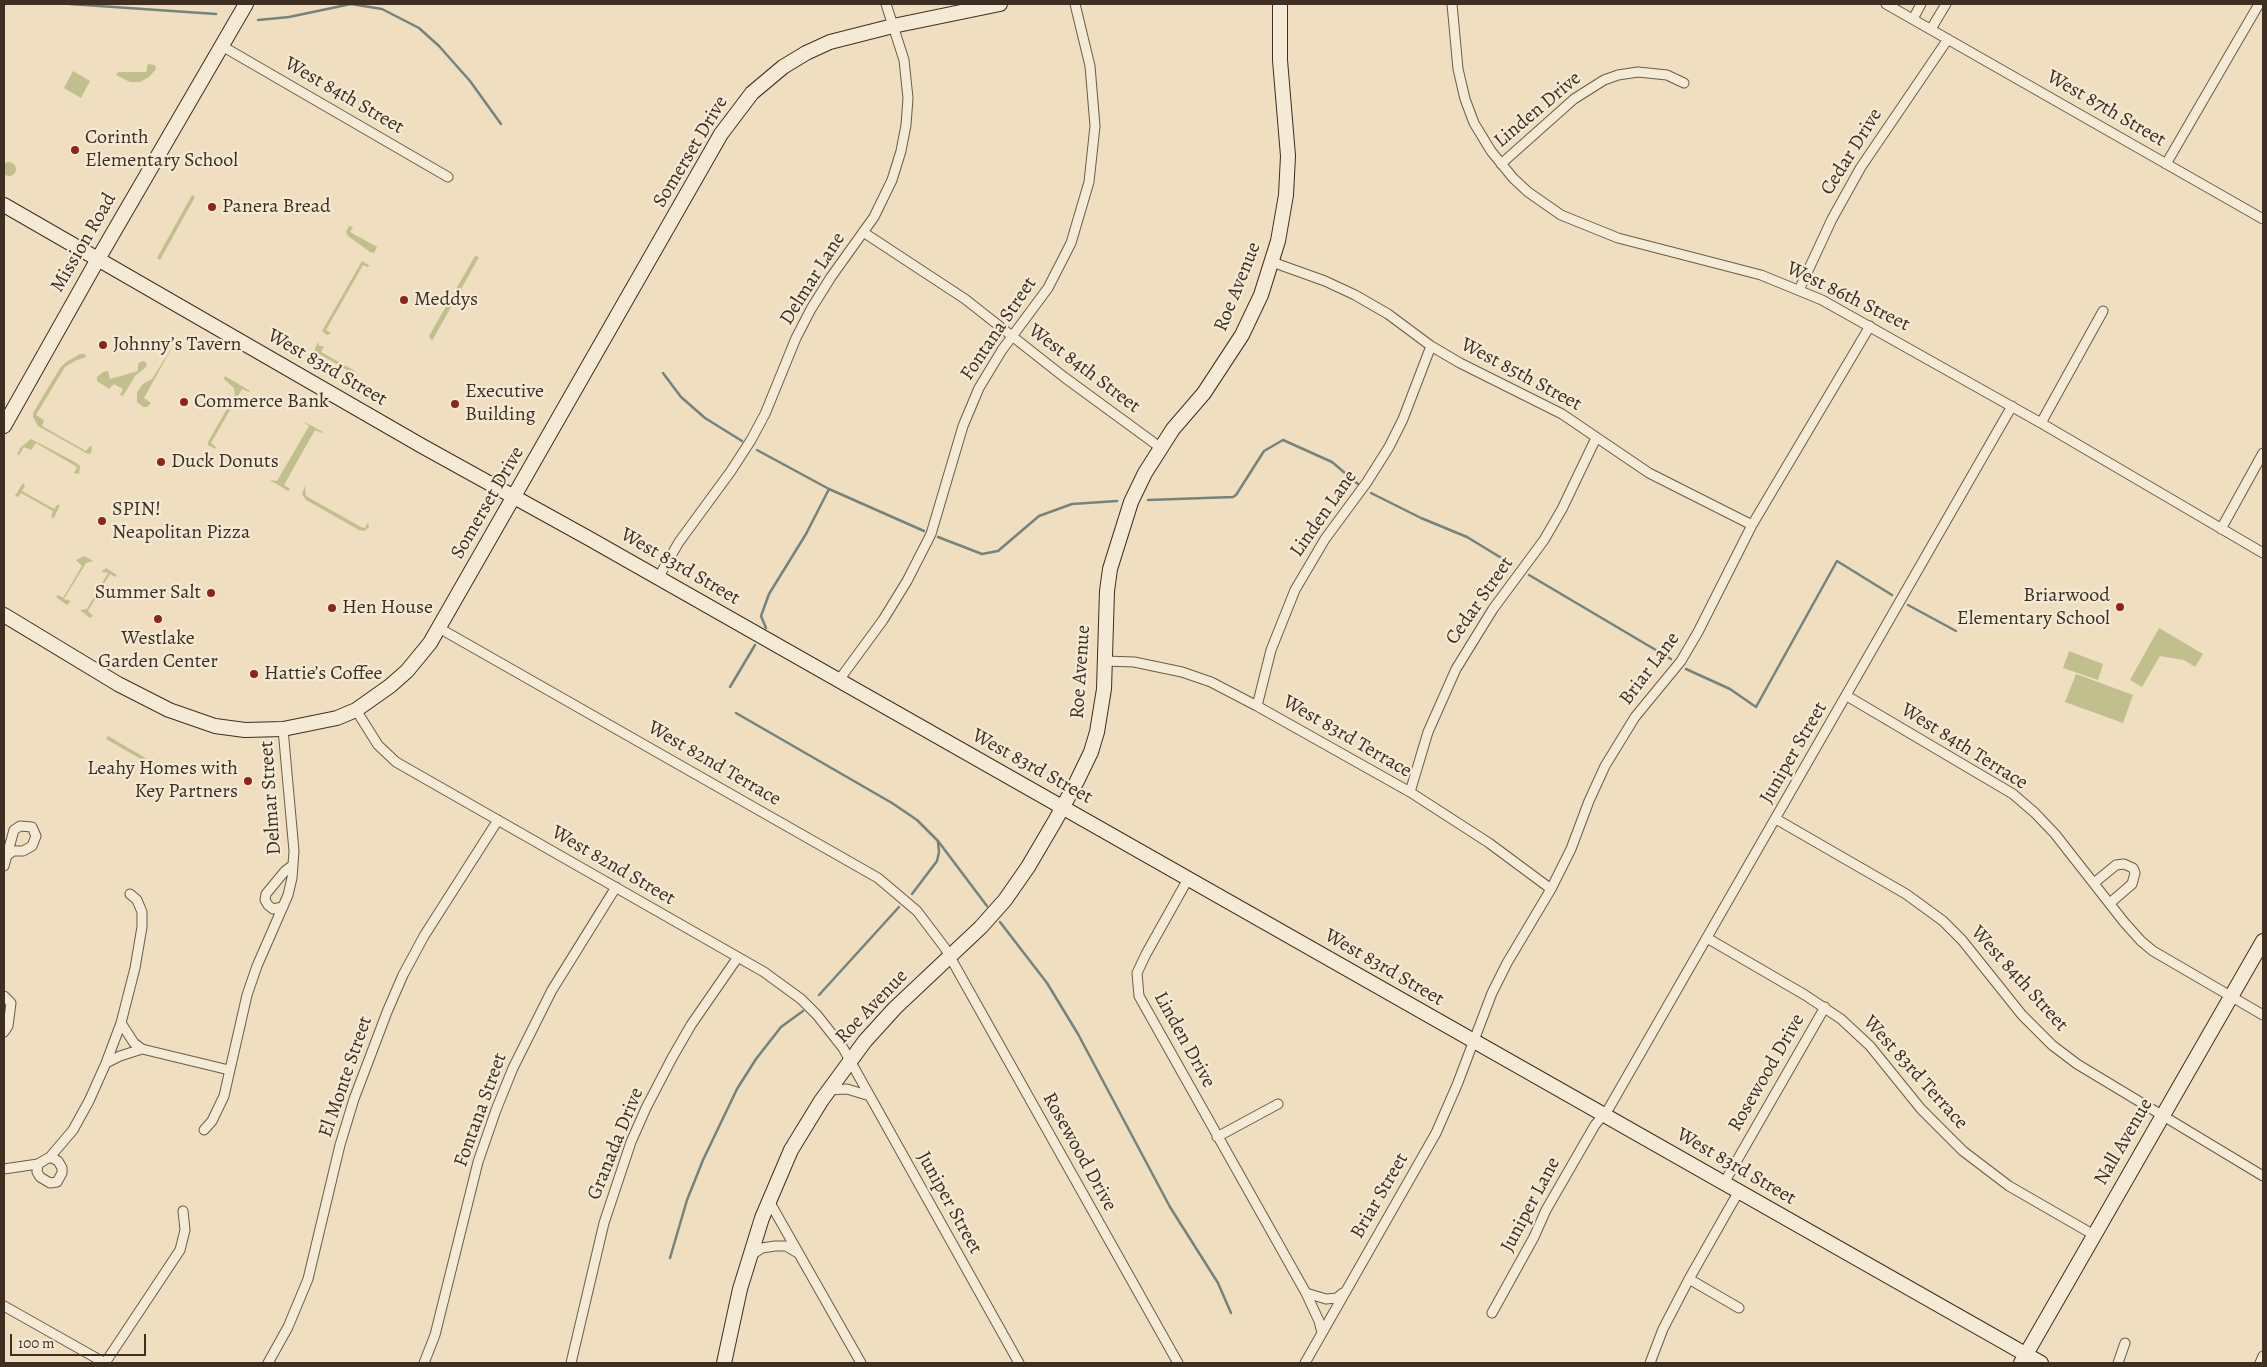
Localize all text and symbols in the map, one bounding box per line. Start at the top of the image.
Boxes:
street label: West 84th Street [280,52,408,140]
street label: West 87th Street [2042,65,2170,153]
street label: Linden Drive [1490,67,1586,153]
street label: Somerset Drive [648,92,734,212]
street label: Cedar Drive [1816,104,1888,200]
place label: Corinth Elementary School [85,126,238,173]
marker: Corinth Elementary School [69,144,81,156]
street label: Mission Road [46,189,122,297]
place label: Panera Bread [222,195,331,219]
marker: Panera Bread [206,201,218,213]
street label: Delmar Lane [775,228,851,330]
street label: Roe Avenue [1209,239,1267,335]
street label: West 86th Street [1782,257,1914,337]
street label: Fontana Street [956,273,1042,385]
place label: Meddys [414,288,478,312]
marker: Meddys [398,294,410,306]
street label: West 84th Street [1023,319,1145,419]
street label: West 83rd Street [263,324,391,412]
place label: Johnny’s Tavern [113,333,242,357]
street label: West 85th Street [1456,333,1586,417]
marker: Johnny’s Tavern [97,339,109,351]
place label: Executive Building [465,380,544,427]
place label: Commerce Bank [194,390,329,414]
marker: Commerce Bank [178,396,190,408]
marker: Executive Building [449,398,461,410]
street label: Somerset Drive [446,442,530,564]
place label: Duck Donuts [171,450,279,474]
marker: Duck Donuts [155,456,167,468]
street label: Linden Lane [1285,466,1363,562]
place label: SPIN! Neapolitan Pizza [112,498,250,545]
marker: SPIN! Neapolitan Pizza [96,515,108,527]
street label: West 83rd Street [616,523,744,611]
street label: Cedar Street [1441,552,1519,650]
place label: Summer Salt [95,581,201,605]
place label: Briarwood Elementary School [1957,584,2110,631]
marker: Summer Salt [205,587,217,599]
place label: Hen House [342,596,433,620]
marker: Briarwood Elementary School [2114,601,2126,613]
marker: Hen House [326,602,338,614]
marker: Westlake Garden Center [152,613,164,625]
street label: Roe Avenue [1066,624,1096,720]
place label: Westlake Garden Center [98,627,218,674]
street label: Briar Lane [1615,628,1685,710]
place label: Hattie’s Coffee [264,662,383,686]
marker: Hattie’s Coffee [248,668,260,680]
street label: West 83rd Terrace [1278,690,1416,784]
street label: Juniper Street [1755,698,1833,808]
street label: West 84th Terrace [1896,698,2032,796]
street label: West 82nd Terrace [643,716,785,812]
street label: West 83rd Street [968,724,1096,810]
street label: Delmar Street [255,740,287,856]
place label: Leahy Homes with Key Partners [87,757,238,804]
marker: Leahy Homes with Key Partners [242,775,254,787]
street label: West 82nd Street [547,821,679,911]
street label: West 84th Street [1965,921,2073,1037]
street label: West 83rd Street [1320,924,1448,1012]
street label: Roe Avenue [831,965,913,1049]
street label: Linden Drive [1148,988,1220,1092]
street label: Rosewood Drive [1724,1010,1810,1136]
street label: West 83rd Terrace [1858,1011,1972,1135]
street label: El Monte Street [314,1013,378,1141]
street label: Fontana Street [449,1050,513,1170]
street label: Granada Drive [583,1084,649,1204]
street label: Rosewood Drive [1037,1089,1121,1215]
street label: Nall Avenue [2089,1094,2159,1190]
street label: West 83rd Street [1672,1123,1800,1211]
street label: Juniper Street [911,1147,987,1259]
street label: Briar Street [1346,1149,1414,1243]
street label: Juniper Lane [1496,1154,1566,1256]
scale bar [12,1324,149,1356]
text: 100 m [18,1333,55,1353]

